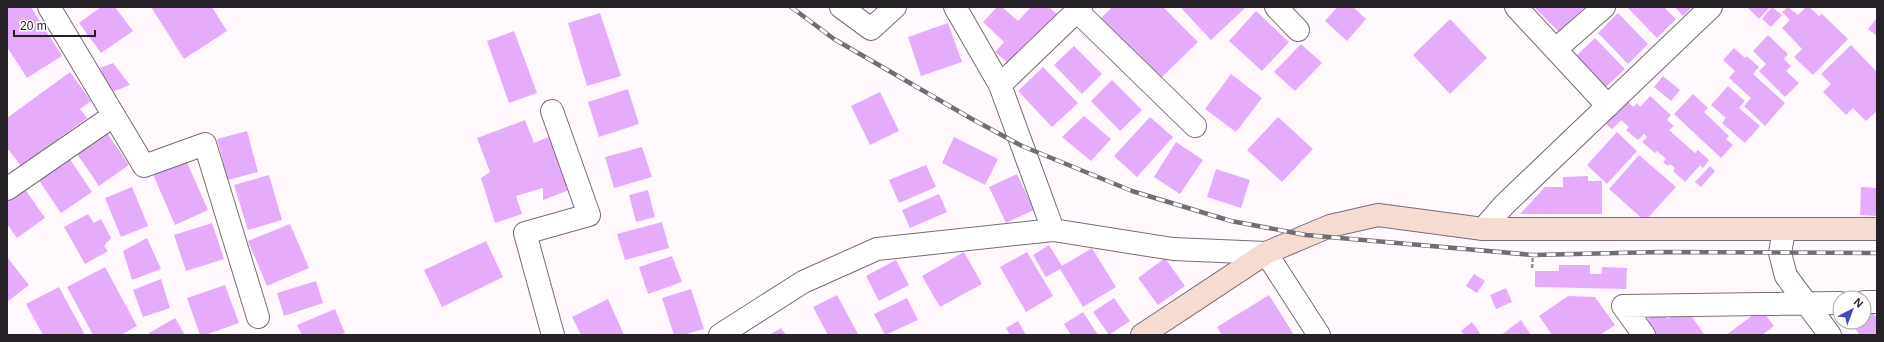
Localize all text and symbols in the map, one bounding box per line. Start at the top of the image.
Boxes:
scale bar [14,12,95,38]
text: 20 m [20,19,47,33]
north arrow [1832,290,1872,330]
text: N [1852,295,1866,310]

